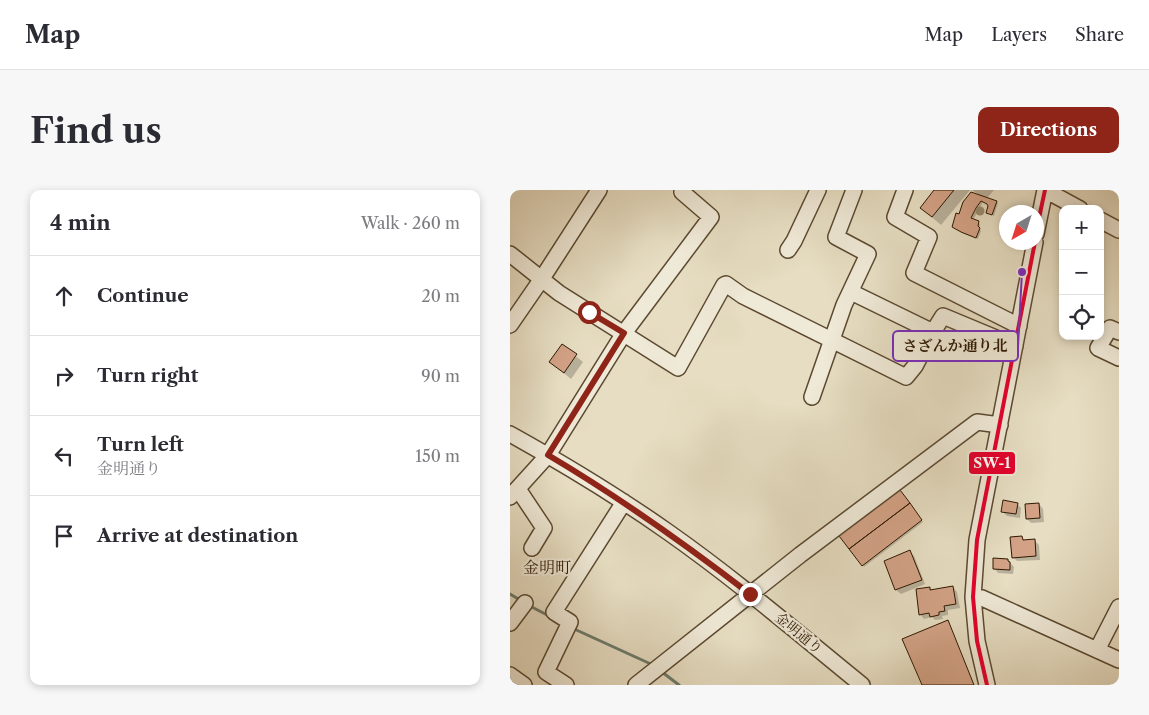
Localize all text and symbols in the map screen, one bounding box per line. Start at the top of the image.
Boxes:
text: Map [25,20,80,49]
text: Map [925,24,963,46]
text: Layers [991,24,1047,46]
text: Share [1075,24,1124,46]
button: Directions [978,107,1119,153]
text: Find us [30,109,162,152]
north arrow [999,205,1044,250]
map controls [1059,205,1104,340]
button: + [1059,205,1104,250]
text: 4 min [50,210,111,235]
text: Walk · 260 m [361,213,460,233]
button: − [1059,250,1104,295]
icon: ahead [50,282,78,310]
text: Continue [97,284,189,307]
text: 20 m [421,286,460,306]
button: locate [1059,295,1104,340]
route start [578,301,601,324]
callout: さざんか通り北 [893,331,1018,361]
text: さざんか通り北 [902,336,1008,355]
icon: right [50,362,78,390]
text: Turn right [97,364,198,387]
text: 90 m [421,366,460,386]
text: Turn left [97,433,184,456]
icon: left [50,442,78,470]
text: 150 m [415,446,460,466]
line badge: SW-1 [968,451,1016,475]
text: SW-1 [973,454,1011,472]
text: 金明通り [97,458,161,478]
icon: arrive [50,522,78,550]
text: Arrive at destination [97,524,298,547]
district label: 金明町 [523,557,571,577]
route end [739,583,762,606]
street label: 金明通り [772,608,826,658]

